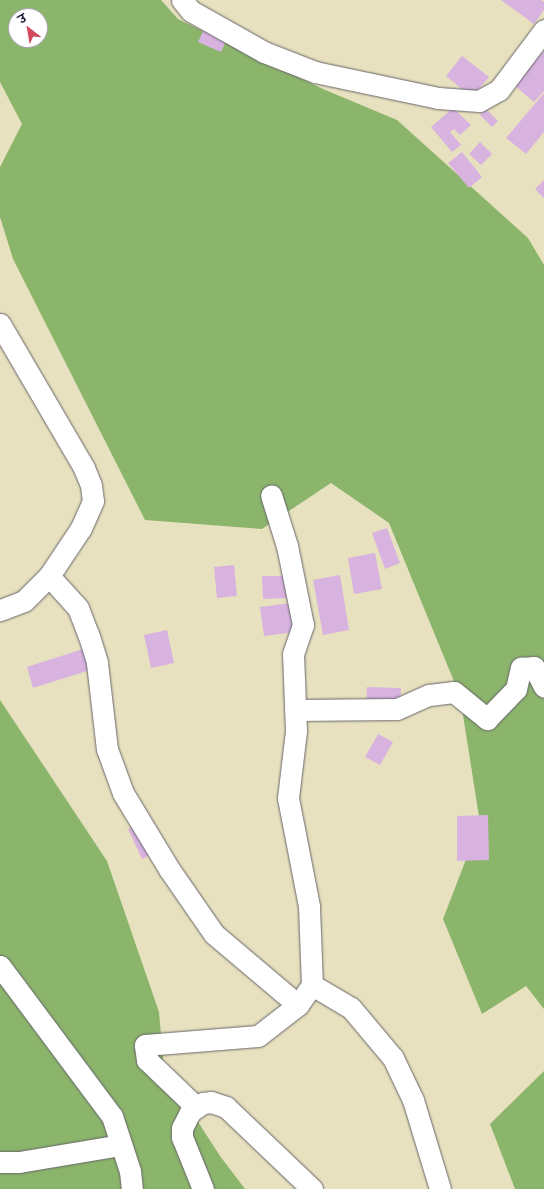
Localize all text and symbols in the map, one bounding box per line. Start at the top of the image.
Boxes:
north arrow [8,8,48,48]
text: उ [16,11,29,26]

